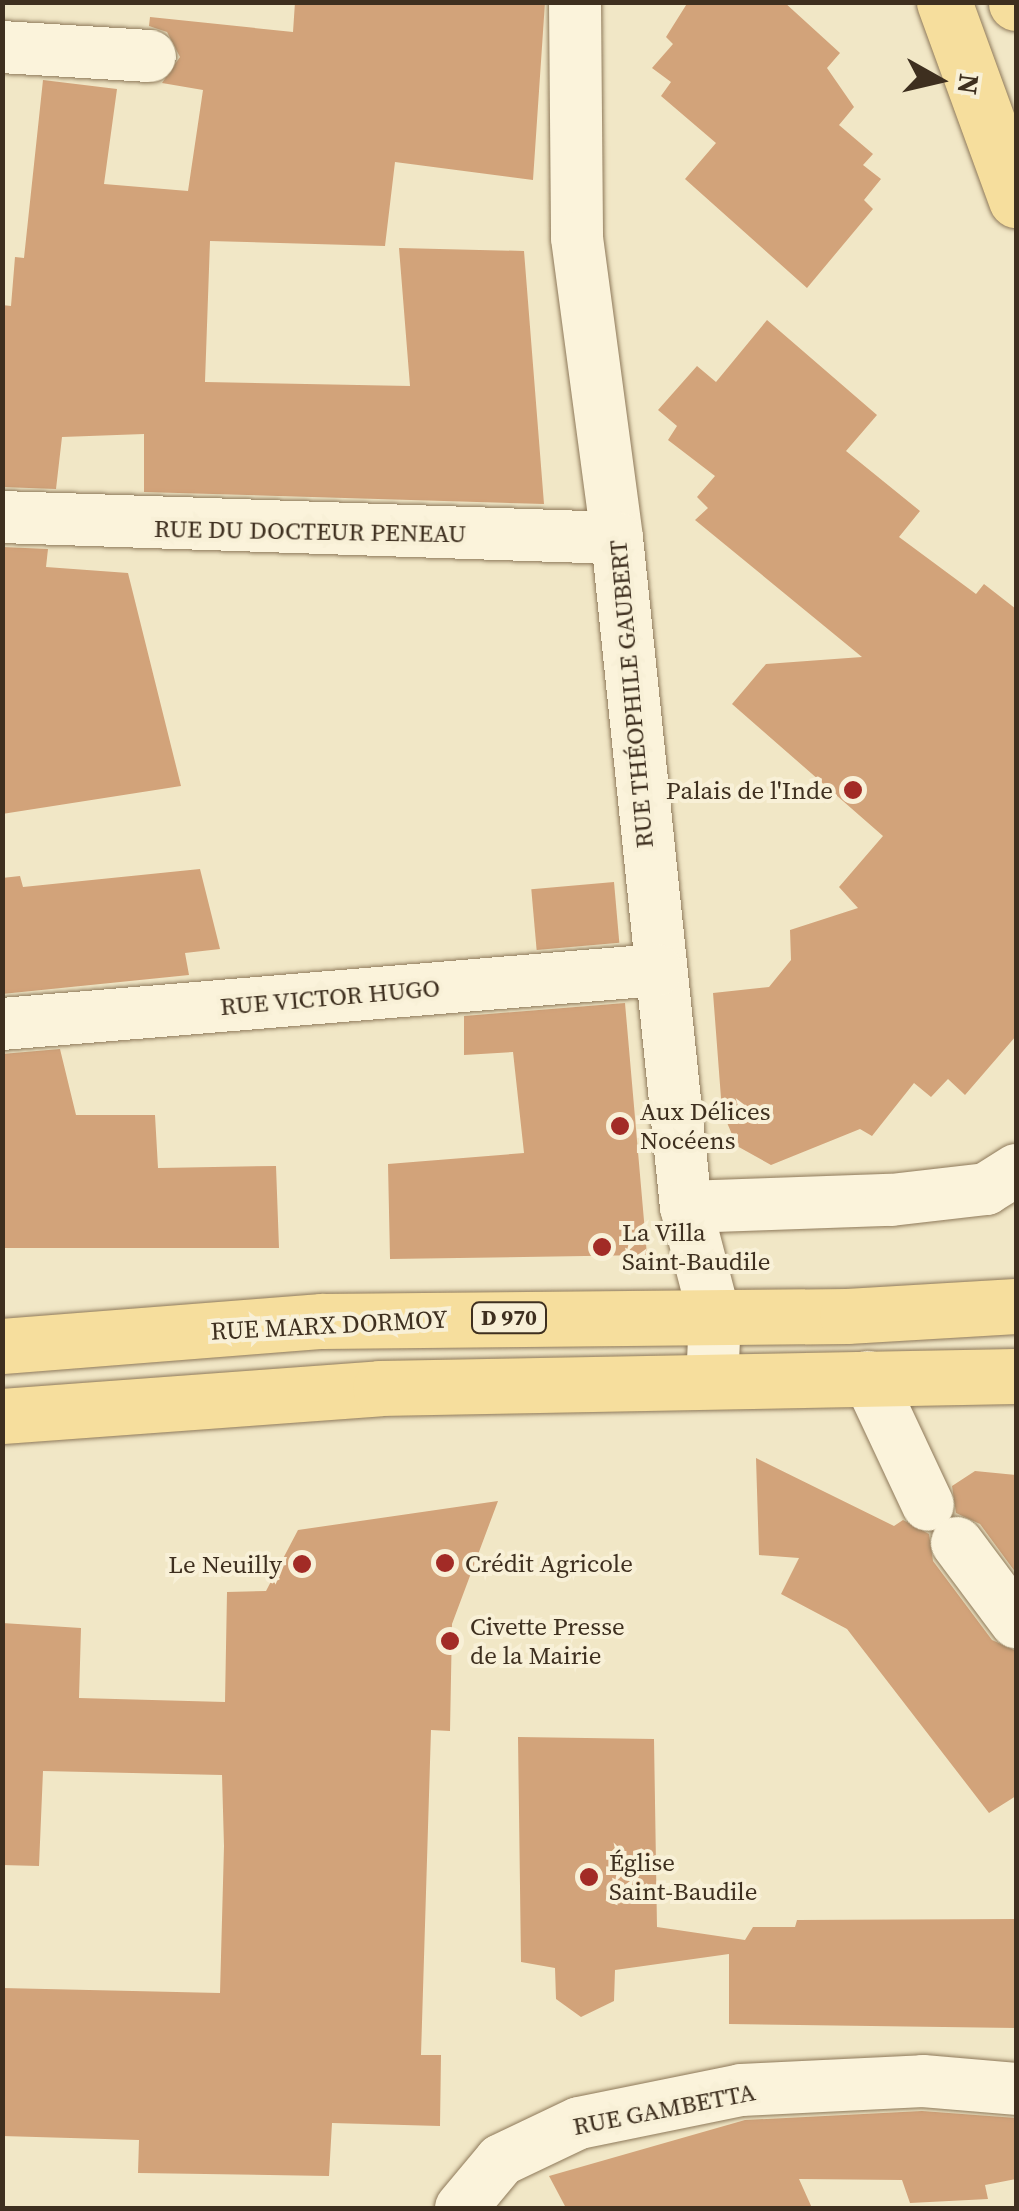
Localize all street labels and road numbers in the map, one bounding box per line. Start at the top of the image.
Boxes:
street label: RUE DU DOCTEUR PENEAU [154,513,466,549]
street label: RUE THÉOPHILE GAUBERT [603,538,659,850]
street label: RUE VICTOR HUGO [218,972,442,1022]
road number: D 970 [469,1301,549,1335]
street label: RUE MARX DORMOY [210,1304,448,1346]
street label: RUE GAMBETTA [570,2077,758,2141]

